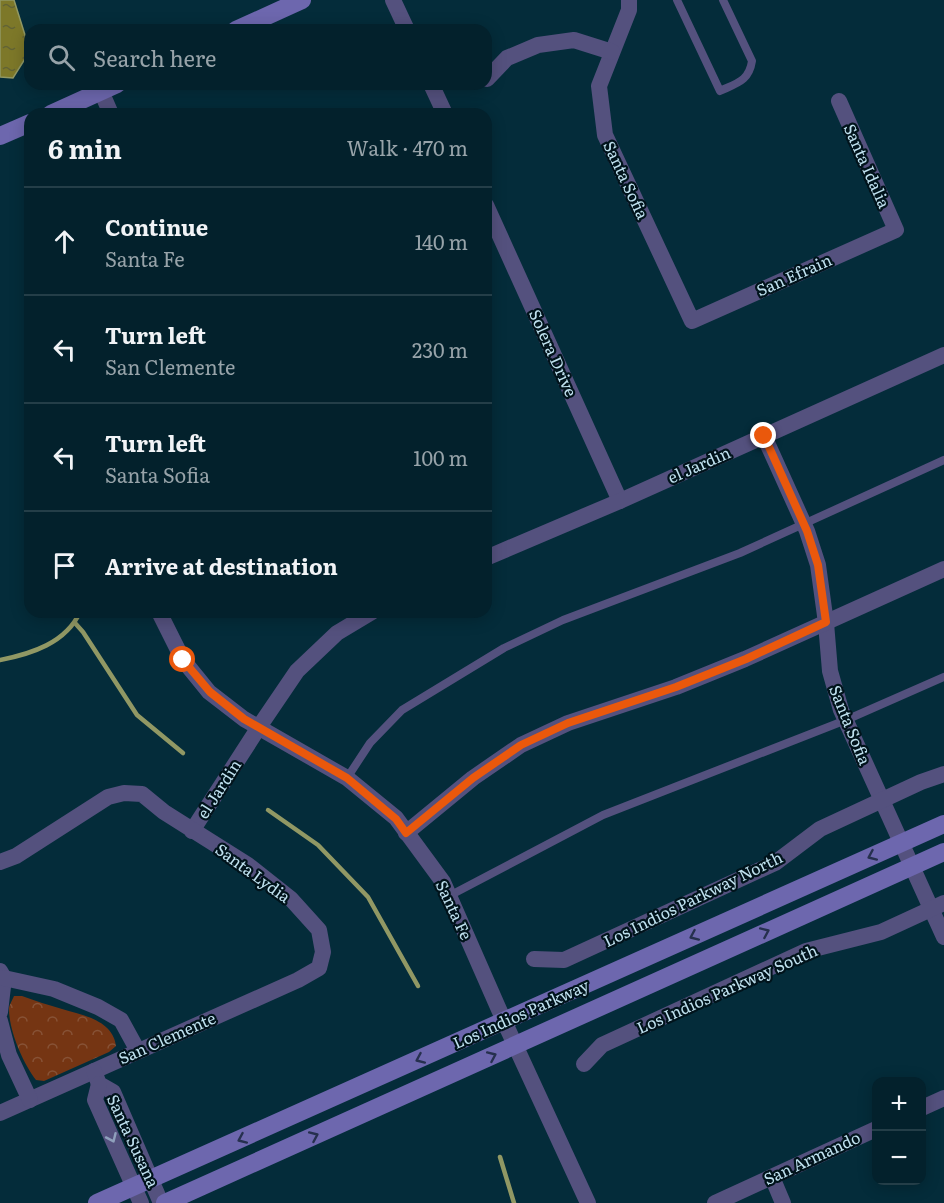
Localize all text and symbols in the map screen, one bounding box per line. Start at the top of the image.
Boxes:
search box [24,24,492,90]
icon: search [45,41,78,74]
text: Search here [93,41,216,74]
street label: Santa Idalia [839,119,897,212]
text: 6 min [48,128,122,167]
text: Walk · 470 m [347,132,468,162]
street label: Santa Sofia [598,136,656,223]
text: Continue [105,210,208,243]
icon: ahead [48,225,81,258]
text: 140 m [415,226,468,256]
text: Santa Fe [105,243,185,273]
street label: San Efrain [752,247,835,301]
street label: Solera Drive [524,305,584,400]
text: Turn left [105,318,206,351]
icon: left [48,333,81,366]
text: 230 m [412,334,468,364]
text: San Clemente [105,351,236,381]
route end [750,422,776,448]
text: Turn left [105,426,206,459]
street label: el Jardin [663,439,734,489]
icon: left [48,441,81,474]
text: 100 m [413,442,468,472]
text: Santa Sofia [105,459,210,489]
icon: arrive [48,549,81,582]
text: Arrive at destination [105,549,338,582]
route start [169,646,195,672]
street label: Santa Sofia [824,681,878,768]
street label: el Jardin [190,754,247,823]
street label: Santa Lydia [211,837,297,908]
street label: Los Indios Parkway North [599,844,786,952]
one-way arrow [867,849,878,861]
street label: Santa Fe [431,876,479,943]
one-way arrow [759,928,770,940]
one-way arrow [689,929,700,941]
street label: Los Indios Parkway South [632,937,821,1039]
street label: Los Indios Parkway [449,972,593,1054]
street label: San Clemente [114,1005,219,1069]
one-way arrow [486,1051,497,1063]
one-way arrow [415,1052,426,1064]
map controls [872,1077,926,1185]
button: + [872,1077,926,1131]
street label: Santa Susana [102,1090,166,1192]
street label: San Armando [759,1124,864,1190]
one-way arrow [237,1131,248,1143]
button: − [872,1131,926,1185]
one-way arrow [105,1132,117,1143]
one-way arrow [308,1132,319,1144]

